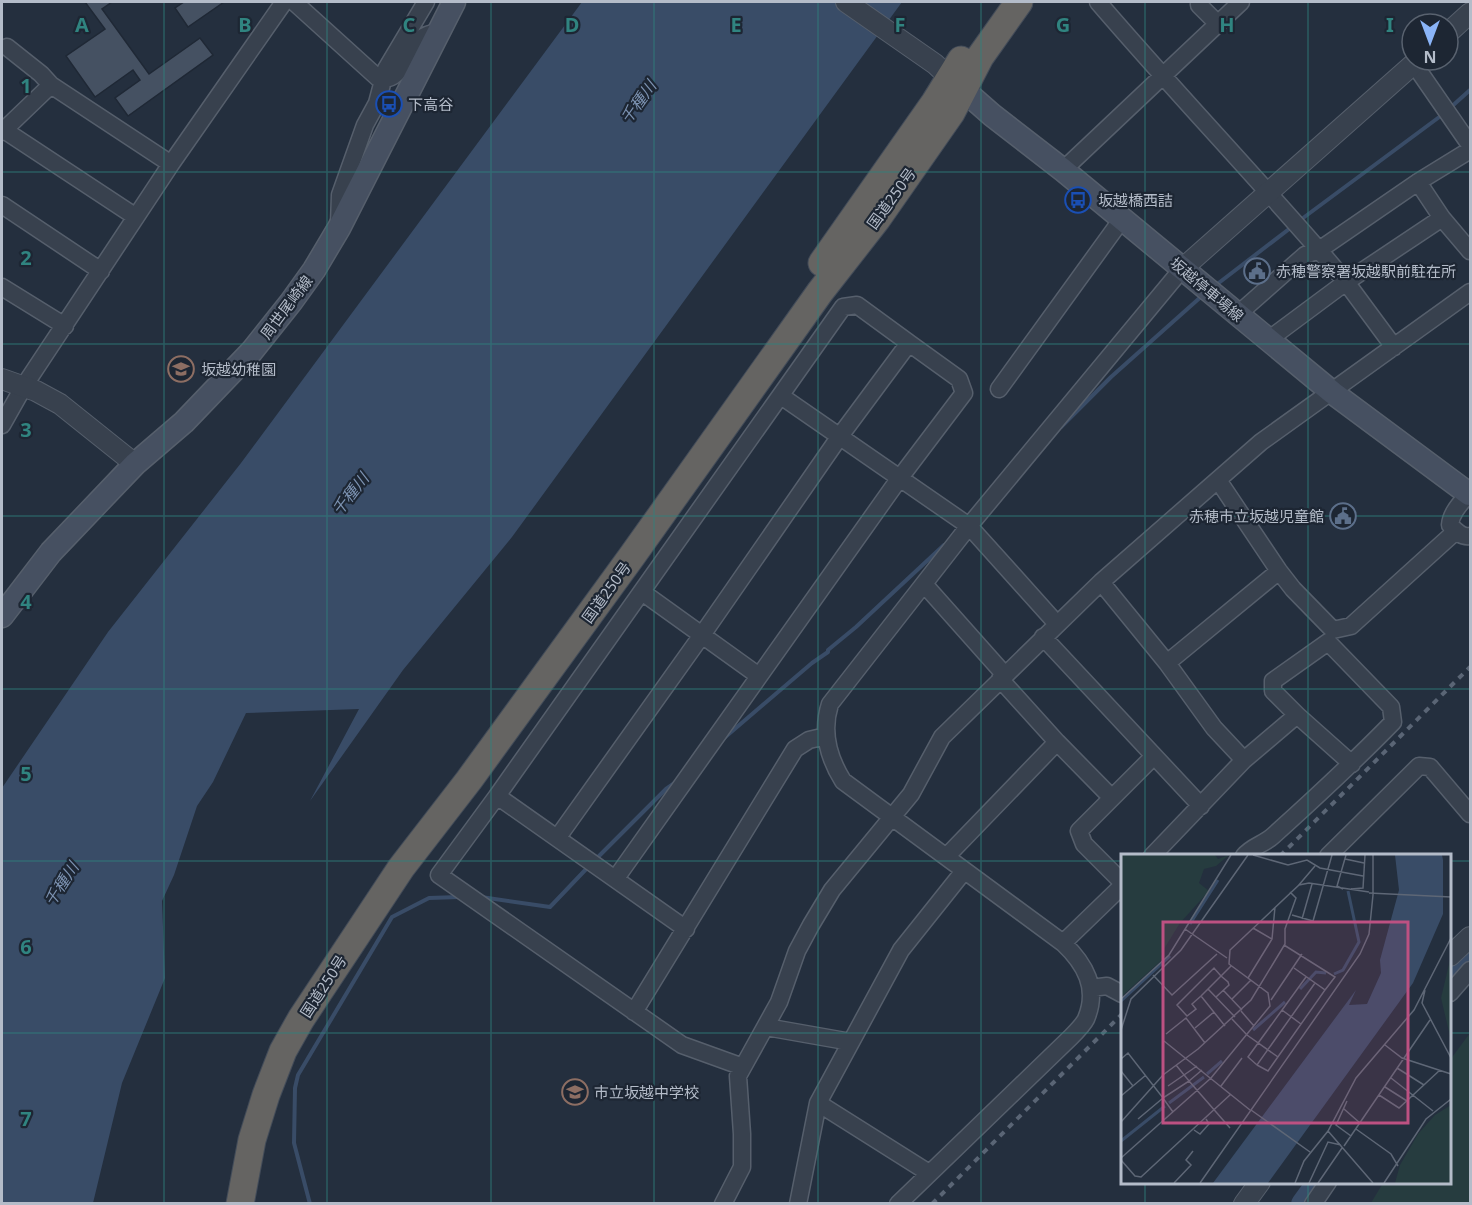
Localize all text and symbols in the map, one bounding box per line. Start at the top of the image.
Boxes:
text: A [75,11,89,38]
text: B [238,11,252,38]
text: C [403,11,416,38]
text: D [565,11,579,38]
text: E [730,11,742,38]
text: F [895,11,905,38]
text: G [1056,11,1070,38]
text: H [1219,11,1235,38]
text: I [1386,11,1394,38]
north arrow [1400,12,1460,72]
text: N [1423,46,1437,68]
text: 1 [20,72,32,99]
water label: 千種川 [615,75,662,128]
bus stop icon: 下高谷 [374,89,404,119]
place label: 下高谷 [408,94,453,114]
street label: 国道250号 [862,164,920,232]
bus stop icon: 坂越橋西詰 [1063,185,1093,215]
place label: 坂越橋西詰 [1098,190,1173,210]
text: 2 [20,244,32,271]
street label: 坂越停車場線 [1166,252,1248,326]
public building icon: 赤穂警察署坂越駅前駐在所 [1242,256,1272,286]
place label: 赤穂警察署坂越駅前駐在所 [1276,261,1456,281]
street label: 周世尾崎線 [255,271,317,343]
school or university icon: 坂越幼稚園 [166,354,196,384]
place label: 坂越幼稚園 [201,359,276,379]
text: 3 [20,416,32,443]
water label: 千種川 [327,467,375,520]
public building icon: 赤穂市立坂越児童館 [1328,501,1358,531]
place label: 赤穂市立坂越児童館 [1189,506,1324,526]
street label: 国道250号 [577,558,635,626]
text: 4 [20,588,32,615]
text: 5 [20,760,32,787]
inset map [1121,854,1451,1184]
water label: 千種川 [39,856,84,910]
text: 6 [20,933,32,960]
street label: 国道250号 [295,951,351,1021]
school or university icon: 市立坂越中学校 [560,1077,590,1107]
place label: 市立坂越中学校 [594,1082,699,1102]
text: 7 [20,1105,32,1132]

